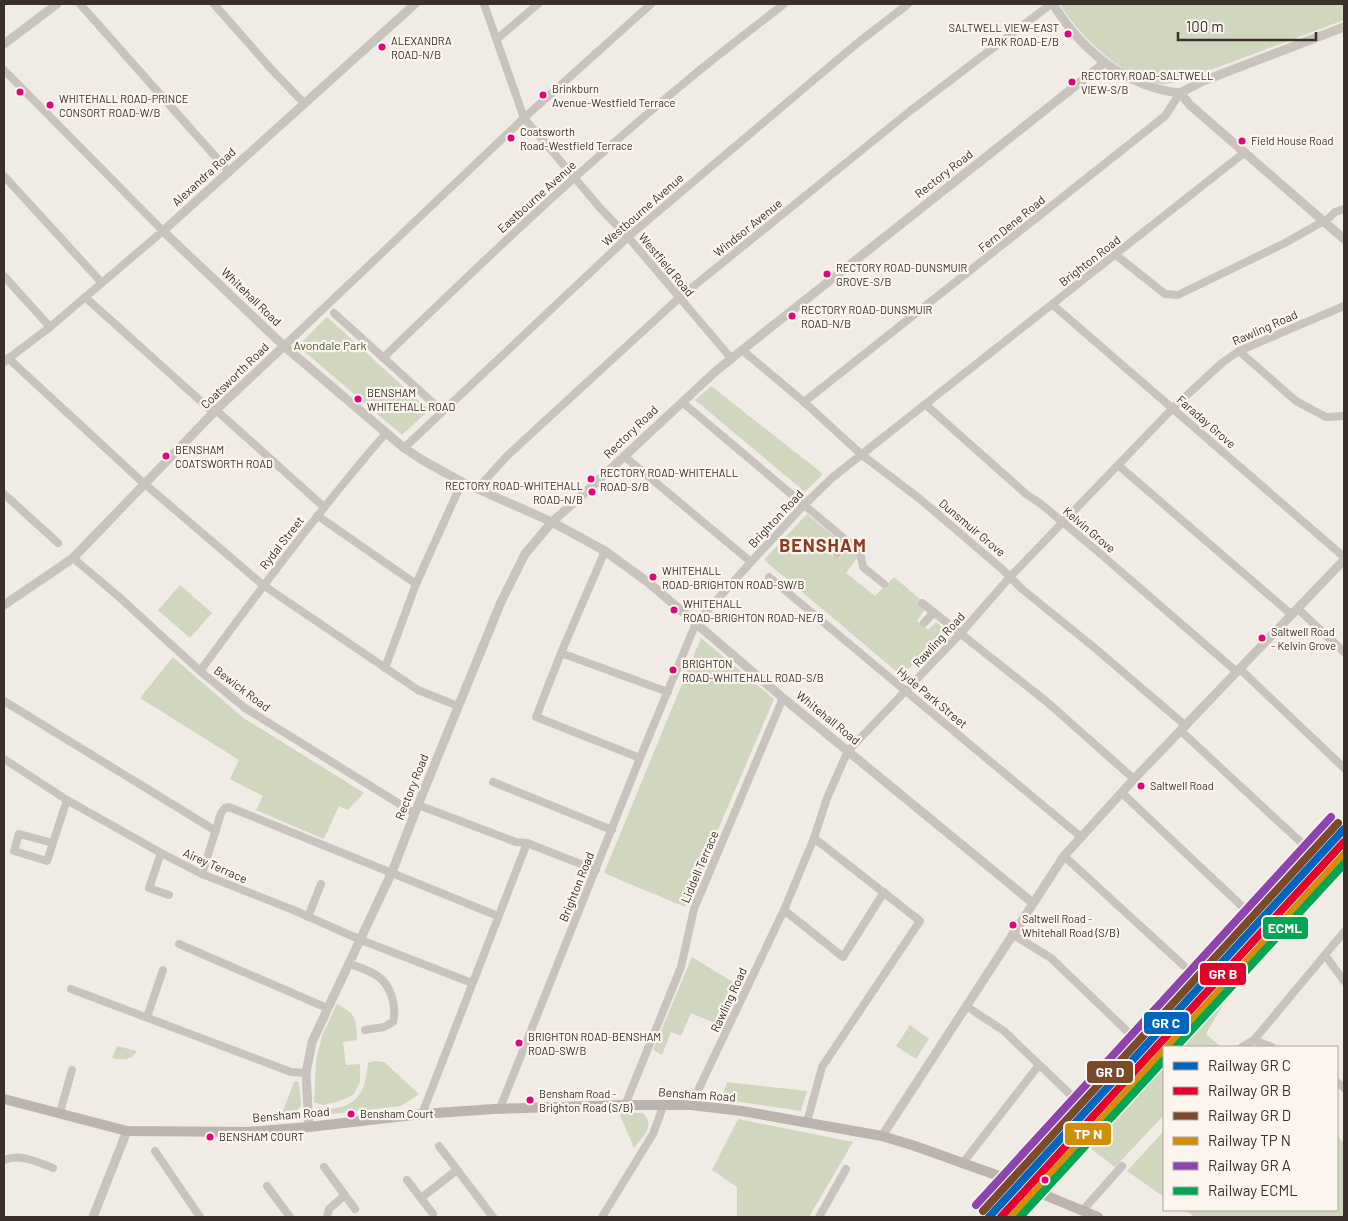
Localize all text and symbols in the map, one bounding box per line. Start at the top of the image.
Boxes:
scale bar [1178,10,1316,42]
text: 100 m [1186,17,1224,35]
place label: SALTWELL VIEW-EAST PARK ROAD-E/B [949,21,1059,48]
marker: SALTWELL VIEW-EAST PARK ROAD-E/B [1063,29,1073,39]
place label: ALEXANDRA ROAD-N/B [391,34,452,61]
marker: ALEXANDRA ROAD-N/B [377,42,387,52]
place label: RECTORY ROAD-SALTWELL VIEW-S/B [1081,69,1213,96]
marker: RECTORY ROAD-SALTWELL VIEW-S/B [1067,77,1077,87]
place label: Brinkburn Avenue-Westfield Terrace [552,82,675,109]
unlabelled marker [15,87,25,97]
marker: Brinkburn Avenue-Westfield Terrace [538,90,548,100]
place label: WHITEHALL ROAD-PRINCE CONSORT ROAD-W/B [59,92,189,119]
marker: WHITEHALL ROAD-PRINCE CONSORT ROAD-W/B [45,100,55,110]
place label: Coatsworth Road-Westfield Terrace [520,125,633,152]
marker: Coatsworth Road-Westfield Terrace [506,133,516,143]
place label: Field House Road [1251,134,1333,147]
marker: Field House Road [1237,136,1247,146]
street label: Alexandra Road [169,144,238,208]
street label: Rectory Road [912,146,975,200]
street label: Eastbourne Avenue [494,157,578,235]
street label: Westbourne Avenue [599,170,686,248]
street label: Fern Dene Road [975,192,1047,254]
street label: Windsor Avenue [710,195,784,259]
street label: Westfield Road [636,230,697,299]
street label: Brighton Road [1056,232,1123,288]
place label: RECTORY ROAD-DUNSMUIR GROVE-S/B [836,261,968,288]
street label: Whitehall Road [219,264,285,328]
marker: RECTORY ROAD-DUNSMUIR GROVE-S/B [822,269,832,279]
place label: RECTORY ROAD-DUNSMUIR ROAD-N/B [801,303,933,330]
street label: Rawling Road [1230,307,1299,348]
marker: RECTORY ROAD-DUNSMUIR ROAD-N/B [787,311,797,321]
park label: Avondale Park [293,338,367,352]
street label: Coatsworth Road [197,339,271,411]
place label: BENSHAM WHITEHALL ROAD [367,386,455,413]
street label: Faraday Grove [1174,392,1239,451]
marker: BENSHAM WHITEHALL ROAD [353,394,363,404]
street label: Rectory Road [600,402,660,461]
place label: BENSHAM COATSWORTH ROAD [175,443,273,470]
marker: BENSHAM COATSWORTH ROAD [161,451,171,461]
place label: RECTORY ROAD-WHITEHALL ROAD-S/B [600,466,738,493]
marker: RECTORY ROAD-WHITEHALL ROAD-S/B [586,474,596,484]
place label: RECTORY ROAD-WHITEHALL ROAD-N/B [445,479,583,506]
street label: Brighton Road [745,486,806,550]
marker: RECTORY ROAD-WHITEHALL ROAD-N/B [587,487,597,497]
street label: Dunsmuir Grove [937,496,1009,559]
street label: Kelvin Grove [1061,503,1119,555]
street label: Rydal Street [256,513,306,572]
district label: BENSHAM [779,534,867,556]
place label: WHITEHALL ROAD-BRIGHTON ROAD-SW/B [662,564,804,591]
marker: WHITEHALL ROAD-BRIGHTON ROAD-SW/B [648,572,658,582]
place label: WHITEHALL ROAD-BRIGHTON ROAD-NE/B [683,597,824,624]
marker: WHITEHALL ROAD-BRIGHTON ROAD-NE/B [669,605,679,615]
street label: Rawling Road [909,609,967,670]
place label: Saltwell Road - Kelvin Grove [1271,625,1336,652]
marker: Saltwell Road - Kelvin Grove [1257,633,1267,643]
place label: BRIGHTON ROAD-WHITEHALL ROAD-S/B [682,657,824,684]
street label: Bewick Road [212,663,273,714]
street label: Hyde Park Street [895,664,971,731]
marker: BRIGHTON ROAD-WHITEHALL ROAD-S/B [668,665,678,675]
street label: Whitehall Road [794,687,863,747]
street label: Rectory Road [392,752,431,822]
place label: Saltwell Road [1150,779,1214,792]
marker: Saltwell Road [1136,781,1146,791]
street label: Liddell Terrace [678,828,721,905]
street label: Airey Terrace [181,845,250,885]
street label: Brighton Road [556,850,596,924]
place label: Saltwell Road - Whitehall Road (S/B) [1022,912,1119,939]
line badge: ECML [1262,916,1309,940]
text: ECML [1268,919,1302,936]
marker: Saltwell Road - Whitehall Road (S/B) [1008,920,1018,930]
line badge: GR B [1199,962,1247,986]
street label: Rawling Road [707,965,749,1034]
text: GR B [1209,965,1237,982]
line badge: GR C [1143,1011,1190,1035]
text: GR C [1152,1014,1180,1031]
place label: BRIGHTON ROAD-BENSHAM ROAD-SW/B [528,1030,661,1057]
marker: BRIGHTON ROAD-BENSHAM ROAD-SW/B [514,1038,524,1048]
legend [1163,1046,1338,1211]
text: Railway GR C [1208,1056,1291,1074]
line badge: GR D [1086,1060,1134,1084]
text: GR D [1096,1063,1125,1080]
text: Railway GR B [1208,1081,1291,1099]
street label: Bensham Road [658,1084,736,1104]
place label: Bensham Road - Brighton Road (S/B) [539,1087,633,1114]
marker: Bensham Road - Brighton Road (S/B) [525,1095,535,1105]
street label: Bensham Road [252,1104,330,1124]
text: Railway GR D [1208,1106,1291,1124]
place label: Bensham Court [360,1107,434,1120]
marker: Bensham Court [346,1109,356,1119]
line badge: TP N [1064,1122,1112,1146]
text: TP N [1074,1125,1102,1142]
place label: BENSHAM COURT [219,1130,304,1143]
text: Railway TP N [1208,1131,1291,1149]
marker: BENSHAM COURT [205,1132,215,1142]
text: Railway GR A [1208,1156,1291,1174]
unlabelled marker [1040,1175,1050,1185]
text: Railway ECML [1208,1181,1298,1199]

